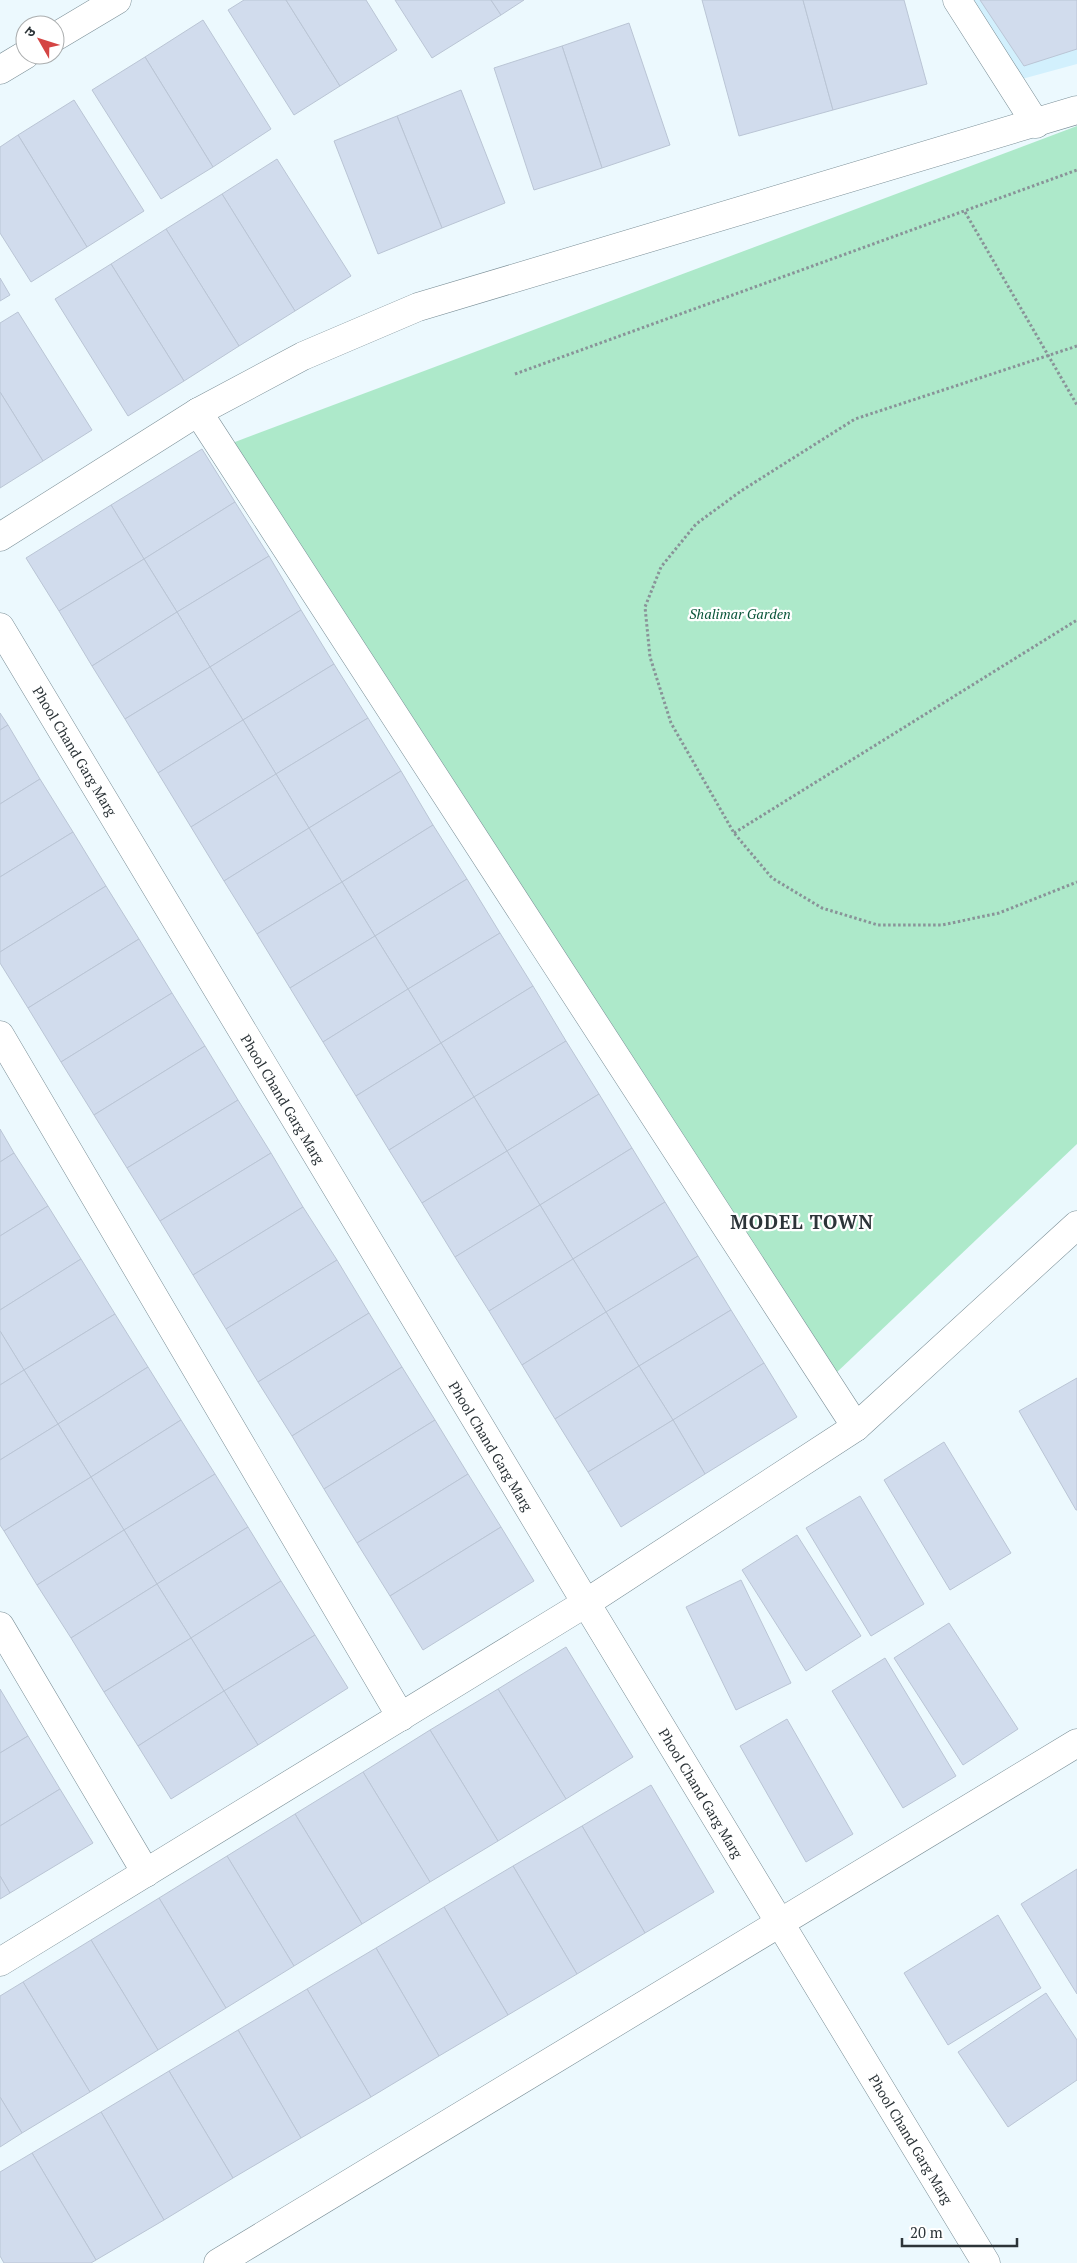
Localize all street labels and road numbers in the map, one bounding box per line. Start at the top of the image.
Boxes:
street label: Phool Chand Garg Marg [29,683,122,820]
street label: Phool Chand Garg Marg [237,1031,330,1168]
street label: Phool Chand Garg Marg [445,1378,538,1515]
street label: Phool Chand Garg Marg [655,1725,748,1862]
street label: Phool Chand Garg Marg [865,2071,958,2208]

